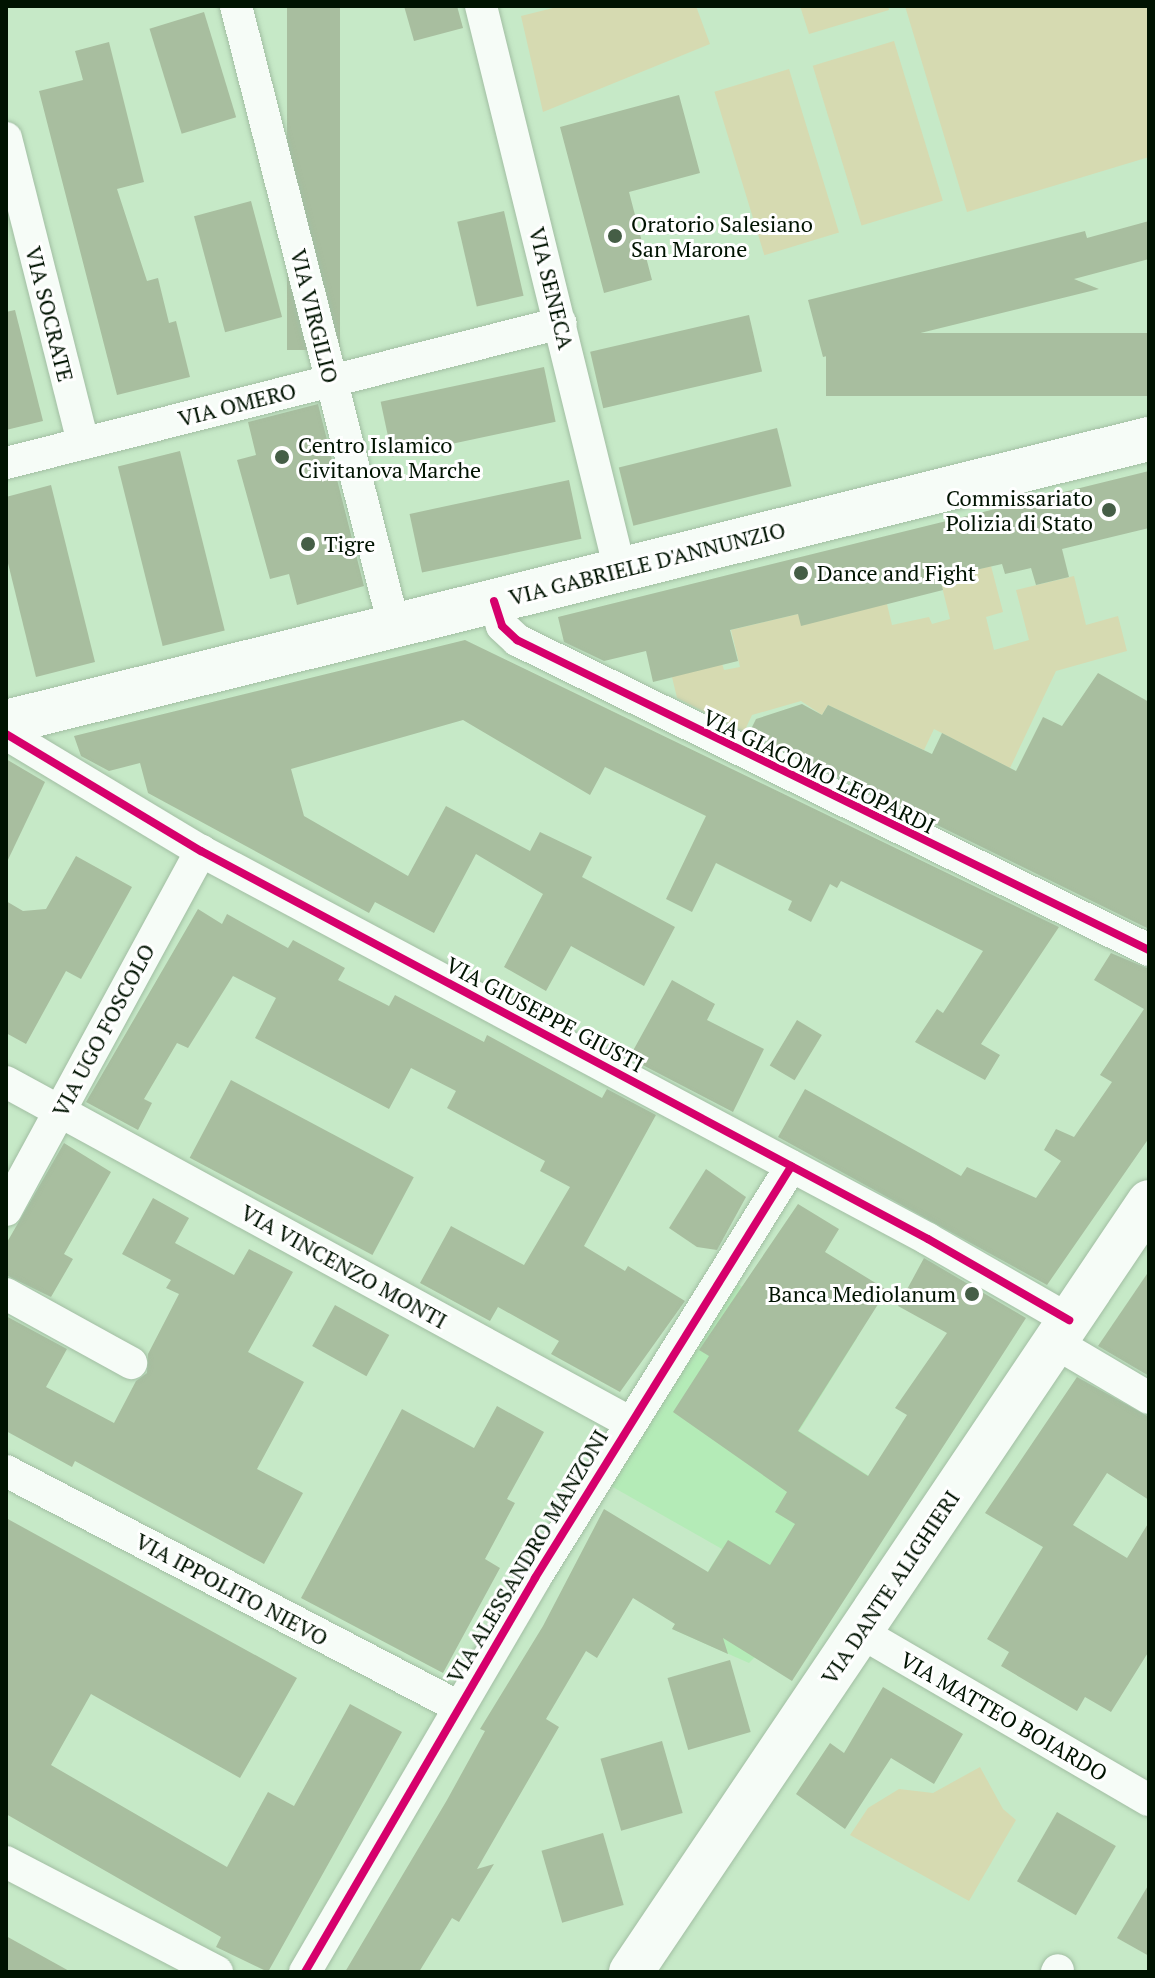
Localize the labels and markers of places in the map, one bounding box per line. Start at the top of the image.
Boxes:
place label: Oratorio Salesiano San Marone [631,210,813,262]
marker: Oratorio Salesiano San Marone [606,227,624,245]
place label: Centro Islamico Civitanova Marche [298,431,481,482]
marker: Centro Islamico Civitanova Marche [273,448,291,466]
place label: Commissariato Polizia di Stato [946,484,1093,536]
marker: Commissariato Polizia di Stato [1100,501,1118,519]
place label: Tigre [324,531,375,557]
marker: Tigre [299,535,317,553]
place label: Dance and Fight [817,560,976,586]
marker: Dance and Fight [792,564,810,582]
place label: Banca Mediolanum [768,1281,956,1307]
marker: Banca Mediolanum [963,1285,981,1303]

